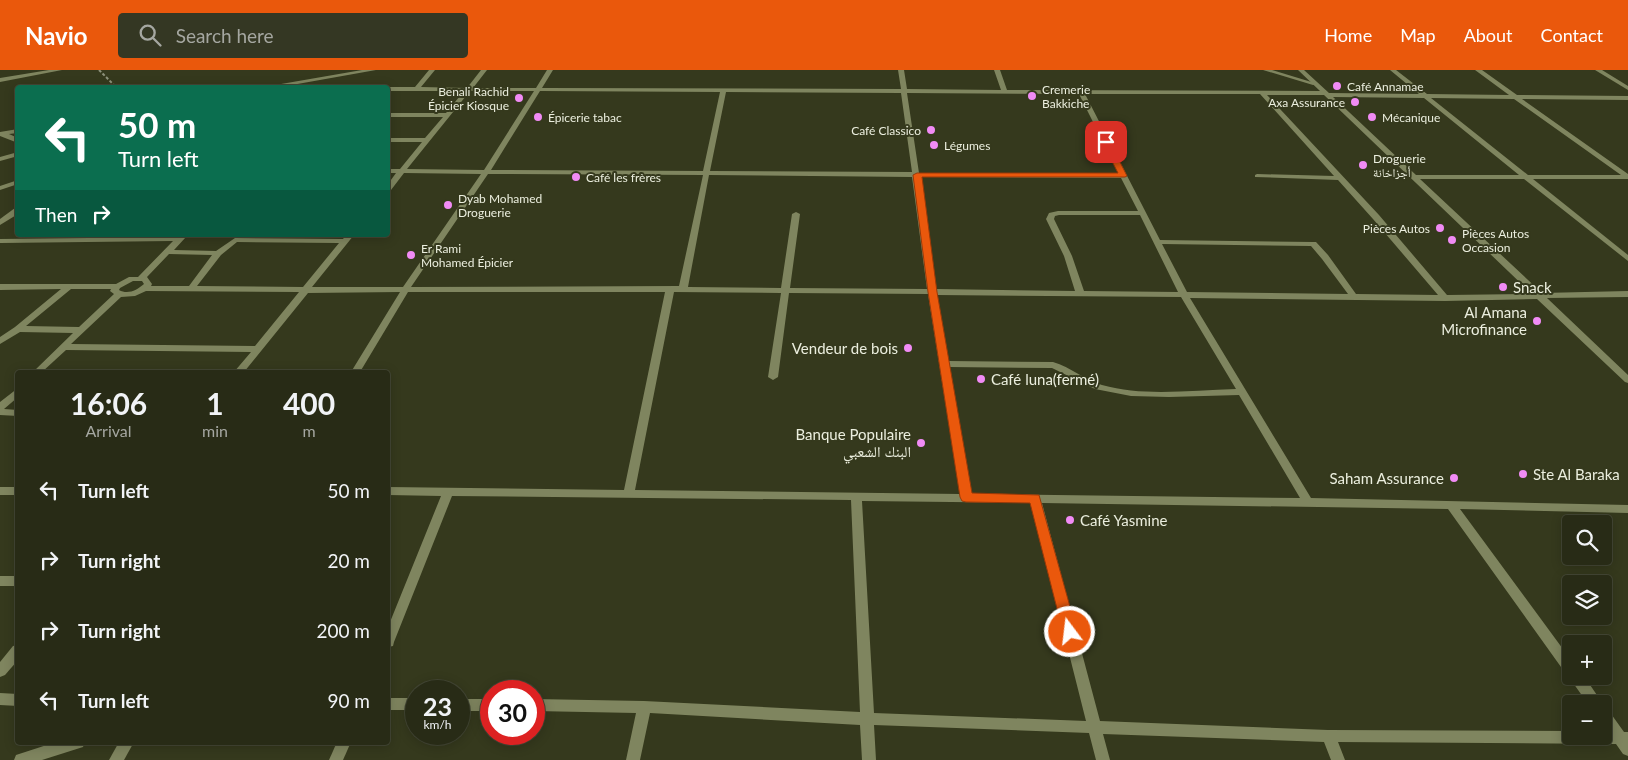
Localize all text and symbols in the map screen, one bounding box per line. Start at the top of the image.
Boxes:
search box [118,13,468,58]
text: Navio [25,21,88,50]
icon: search [136,21,164,49]
text: Search here [176,24,274,47]
text: Home [1324,24,1372,46]
text: Map [1400,24,1436,46]
text: About [1464,24,1513,46]
text: Contact [1541,24,1603,46]
place label: Café Annamae [1347,79,1424,94]
marker: Café Annamae [1331,80,1343,92]
place label: Cremerie Bakkiche [1042,82,1090,111]
place label: Benali Rachid Épicier Kiosque [428,84,509,113]
marker: Cremerie Bakkiche [1026,90,1038,102]
marker: Benali Rachid Épicier Kiosque [513,92,525,104]
place label: Axa Assurance [1268,95,1345,110]
marker: Axa Assurance [1349,96,1361,108]
text: 50 m [118,103,196,145]
icon: left [35,105,100,170]
place label: Épicerie tabac [548,110,622,125]
place label: Mécanique [1382,110,1440,125]
marker: Épicerie tabac [532,111,544,123]
marker: Mécanique [1366,111,1378,123]
pin [1085,121,1127,163]
place label: Café Classico [851,123,921,138]
marker: Café Classico [925,124,937,136]
icon: arrive [1092,128,1120,156]
place label: Légumes [944,138,990,153]
marker: Légumes [928,139,940,151]
text: Turn left [118,145,199,172]
place label: Droguerie أجزاخانة [1373,151,1426,180]
marker: Droguerie أجزاخانة [1357,159,1369,171]
place label: Café les frères [586,170,661,185]
marker: Café les frères [570,171,582,183]
place label: Dyab Mohamed Droguerie [458,191,542,220]
marker: Dyab Mohamed Droguerie [442,199,454,211]
icon: right [87,200,115,228]
text: Then [35,203,77,226]
place label: Pièces Autos [1363,221,1430,236]
marker: Pièces Autos [1434,222,1446,234]
place label: Pièces Autos Occasion [1462,226,1529,255]
marker: Pièces Autos Occasion [1446,234,1458,246]
place label: Er Rami Mohamed Épicier [421,241,514,270]
marker: Er Rami Mohamed Épicier [405,249,417,261]
place label: Snack [1513,278,1552,296]
marker: Snack [1497,281,1509,293]
place label: Al Amana Microfinance [1441,303,1527,338]
marker: Al Amana Microfinance [1531,315,1543,327]
place label: Vendeur de bois [792,339,898,357]
marker: Vendeur de bois [902,342,914,354]
place label: Café luna(fermé) [991,370,1099,388]
marker: Café luna(fermé) [975,373,987,385]
text: 16:06 [70,385,147,421]
text: 1 [206,385,224,421]
text: 400 [283,385,335,421]
text: Arrival [85,421,132,440]
text: min [202,421,228,440]
text: m [302,421,316,440]
place label: Banque Populaire البنك الشعبي [796,425,911,464]
marker: Banque Populaire البنك الشعبي [915,437,927,449]
place label: Ste Al Baraka [1533,465,1620,483]
marker: Ste Al Baraka [1517,468,1529,480]
place label: Saham Assurance [1329,469,1444,487]
marker: Saham Assurance [1448,472,1460,484]
icon: left [35,476,63,504]
text: Turn left [78,479,149,502]
text: 50 m [327,479,370,502]
place label: Café Yasmine [1080,511,1167,529]
marker: Café Yasmine [1064,514,1076,526]
map controls [1562,515,1612,745]
button: search [1562,515,1612,565]
icon: right [35,546,63,574]
text: Turn right [78,549,160,572]
text: 20 m [327,549,370,572]
button: layers [1562,575,1612,625]
position arrow [1043,605,1095,657]
icon: right [35,616,63,644]
text: Turn right [78,619,160,642]
text: 200 m [316,619,370,642]
button: + [1562,635,1612,685]
speed limit sign: 30 [480,680,545,745]
icon: left [35,686,63,714]
text: Turn left [78,689,149,712]
text: 90 m [327,689,370,712]
text: 23 [423,691,452,721]
button: − [1562,695,1612,745]
text: km/h [423,717,452,732]

